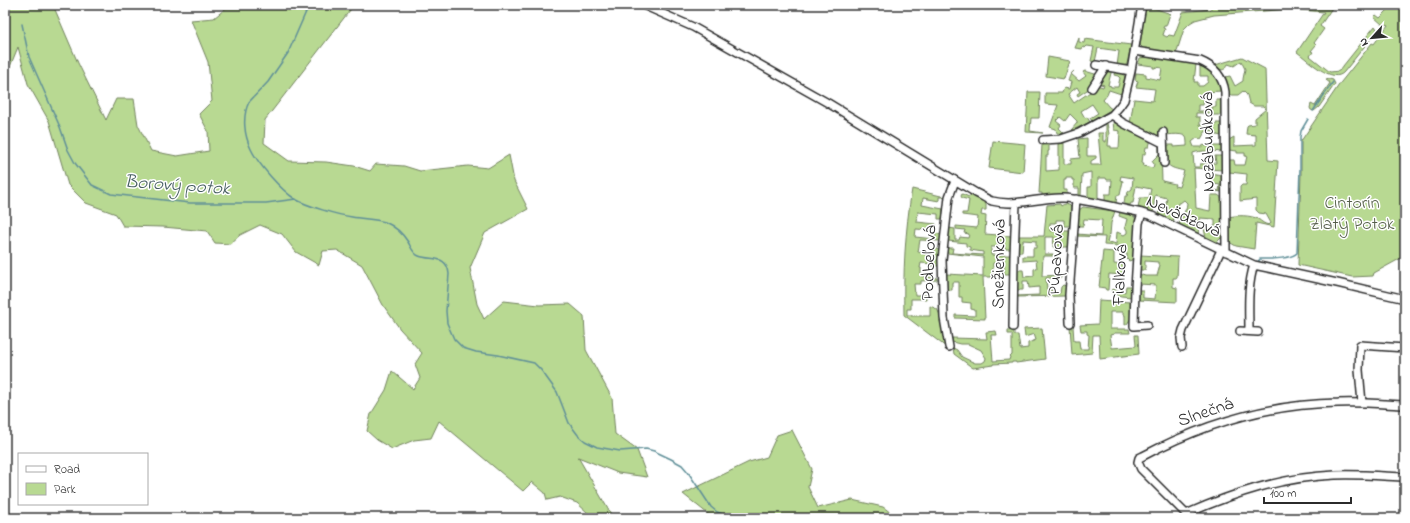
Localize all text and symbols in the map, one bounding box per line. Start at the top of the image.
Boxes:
north arrow [1352,18,1392,58]
text: N [1355,35,1373,49]
street label: Nezábudková [1195,92,1223,192]
water label: Borový potok [124,169,231,203]
street label: Nevädzová [1141,189,1225,245]
park label: Cintorín Zlatý Potok [1310,191,1395,238]
street label: Snežienková [986,219,1014,309]
street label: Púpavová [1042,224,1072,296]
street label: Podbeľová [916,225,944,301]
street label: Fialková [1106,244,1136,307]
street label: Slnečná [1175,391,1237,435]
legend [18,453,148,505]
text: Road [54,461,80,479]
scale bar [1264,479,1351,505]
text: Park [54,481,76,499]
text: 100 m [1270,485,1297,503]

